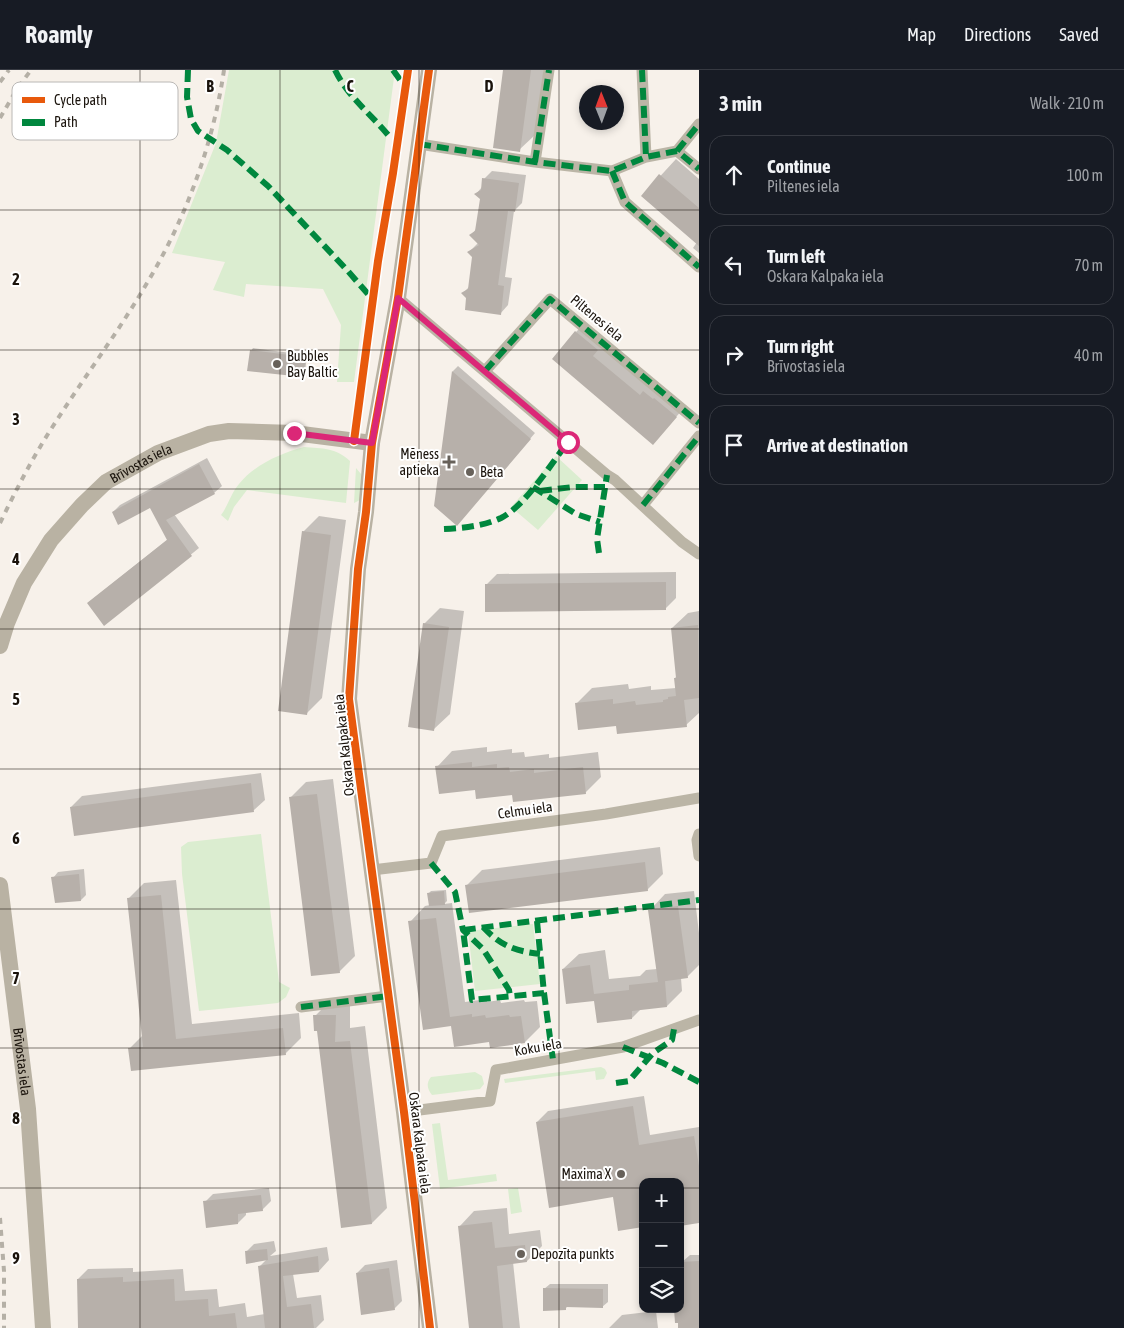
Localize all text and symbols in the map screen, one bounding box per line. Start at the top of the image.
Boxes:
text: Roamly [25,21,93,48]
text: Map [907,24,936,45]
text: Directions [964,24,1031,45]
text: Saved [1059,24,1099,45]
text: B [206,77,214,95]
text: C [346,77,354,95]
text: D [485,77,494,95]
legend [12,82,178,140]
north arrow [579,85,624,130]
text: 3 min [719,91,762,115]
text: Cycle path [54,92,107,108]
text: Walk · 210 m [1030,94,1104,112]
text: Path [54,114,78,130]
text: Continue [767,155,831,177]
icon: ahead [720,161,748,189]
text: 100 m [1067,166,1103,184]
text: Piltenes iela [767,177,840,195]
text: Turn left [767,245,825,267]
icon: left [720,251,748,279]
text: 70 m [1074,256,1103,274]
text: Oskara Kalpaka iela [767,267,884,285]
text: 2 [12,270,20,288]
street label: Piltenes iela [568,291,626,345]
text: Turn right [767,335,834,357]
icon: right [720,341,748,369]
text: 40 m [1074,346,1103,364]
place label: Bubbles Bay Baltic [287,348,338,380]
text: Brīvostas iela [767,357,845,375]
marker: Bubbles Bay Baltic [271,358,283,370]
text: 3 [12,410,20,428]
route end [283,422,306,445]
route start [557,431,580,454]
icon: arrive [720,431,748,459]
text: Arrive at destination [767,434,908,456]
street label: Brīvostas iela [107,440,174,486]
place label: Mēness aptieka [400,446,439,478]
marker: Mēness aptieka [443,456,455,468]
place label: Beta [480,464,504,480]
marker: Beta [464,466,476,478]
text: 4 [11,550,20,568]
text: 5 [12,690,20,708]
street label: Oskara Kalpaka iela [331,693,357,797]
street label: Celmu iela [497,798,553,822]
text: 6 [12,829,20,847]
text: 7 [12,969,20,987]
street label: Brīvostas iela [10,1027,34,1097]
street label: Koku iela [513,1035,563,1059]
street label: Oskara Kalpaka iela [406,1091,434,1195]
text: 8 [12,1109,20,1127]
place label: Maxima X [561,1166,612,1182]
marker: Maxima X [615,1168,627,1180]
map controls [639,1178,684,1313]
button: + [639,1178,684,1223]
button: − [639,1223,684,1268]
place label: Depozīta punkts [531,1246,614,1262]
marker: Depozīta punkts [515,1248,527,1260]
text: 9 [12,1249,20,1267]
button: layers [639,1268,684,1313]

